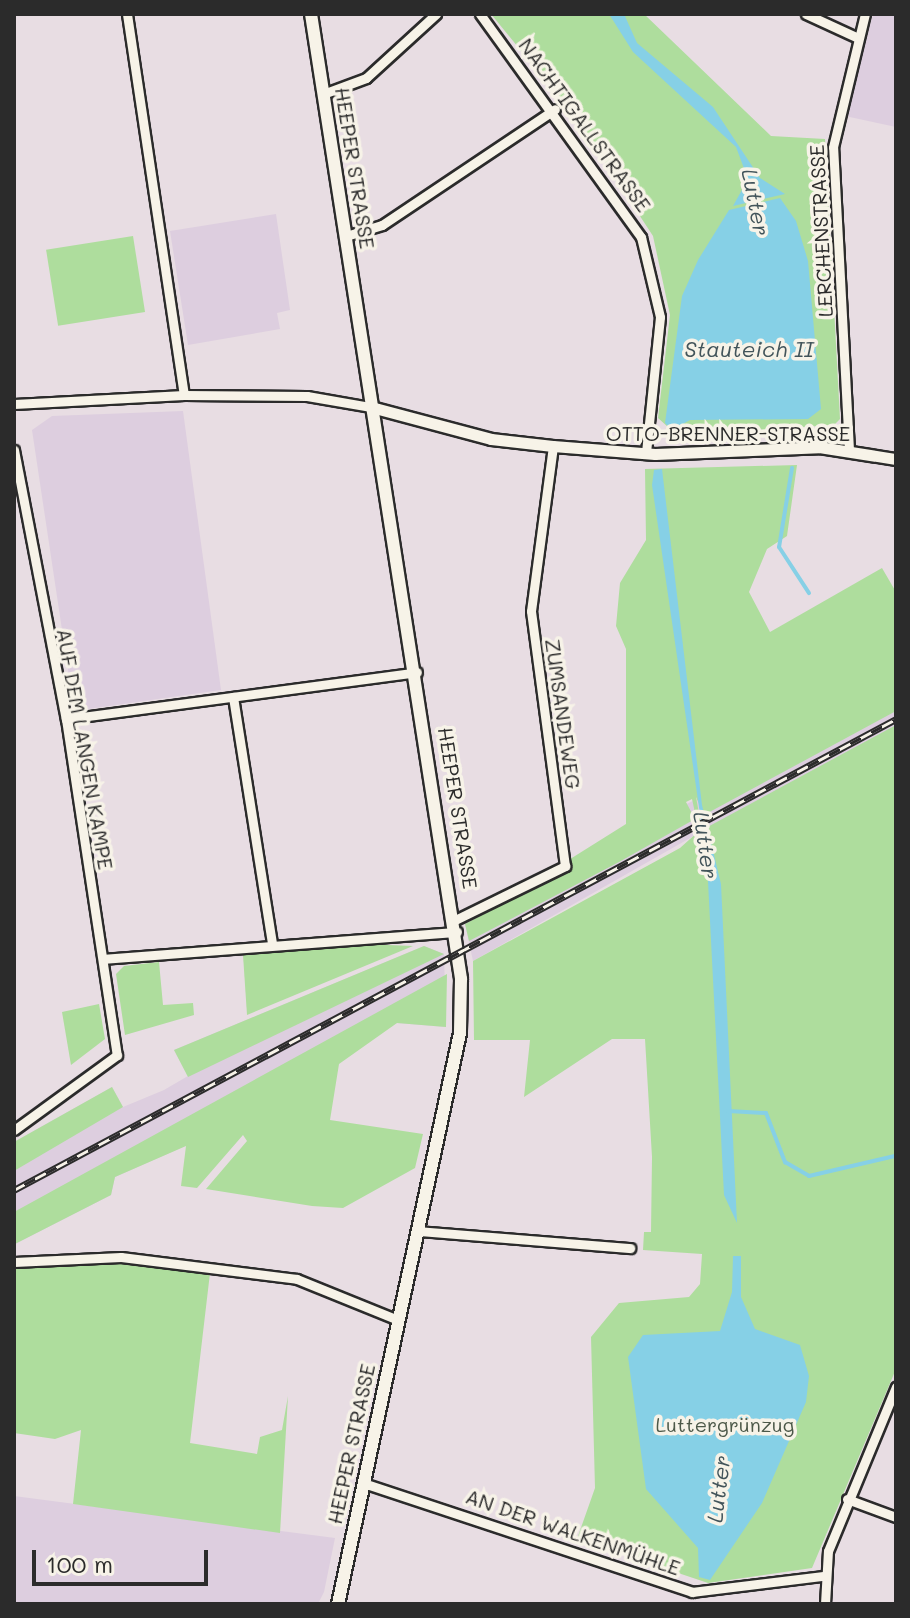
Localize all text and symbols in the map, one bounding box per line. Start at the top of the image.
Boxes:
street label: NACHTIGALLSTRASSE [514,34,656,216]
street label: HEEPER STRASSE [330,86,380,250]
street label: LERCHENSTRASSE [804,144,838,318]
water label: Lutter [737,166,775,238]
water label: Stauteich II [684,336,814,362]
street label: OTTO-BRENNER-STRASSE [606,421,850,445]
street label: AUF DEM LANGEN KAMPE [52,627,118,871]
street label: ZUMSANDEWEG [541,637,585,791]
street label: HEEPER STRASSE [433,726,483,890]
water label: Lutter [688,810,724,880]
street label: HEEPER STRASSE [322,1362,380,1526]
park label: Luttergrünzug [656,1412,794,1436]
water label: Lutter [701,1454,735,1524]
street label: AN DER WALKENMÜHLE [463,1484,683,1580]
scale bar [36,1534,212,1584]
text: 100 m [46,1548,113,1579]

